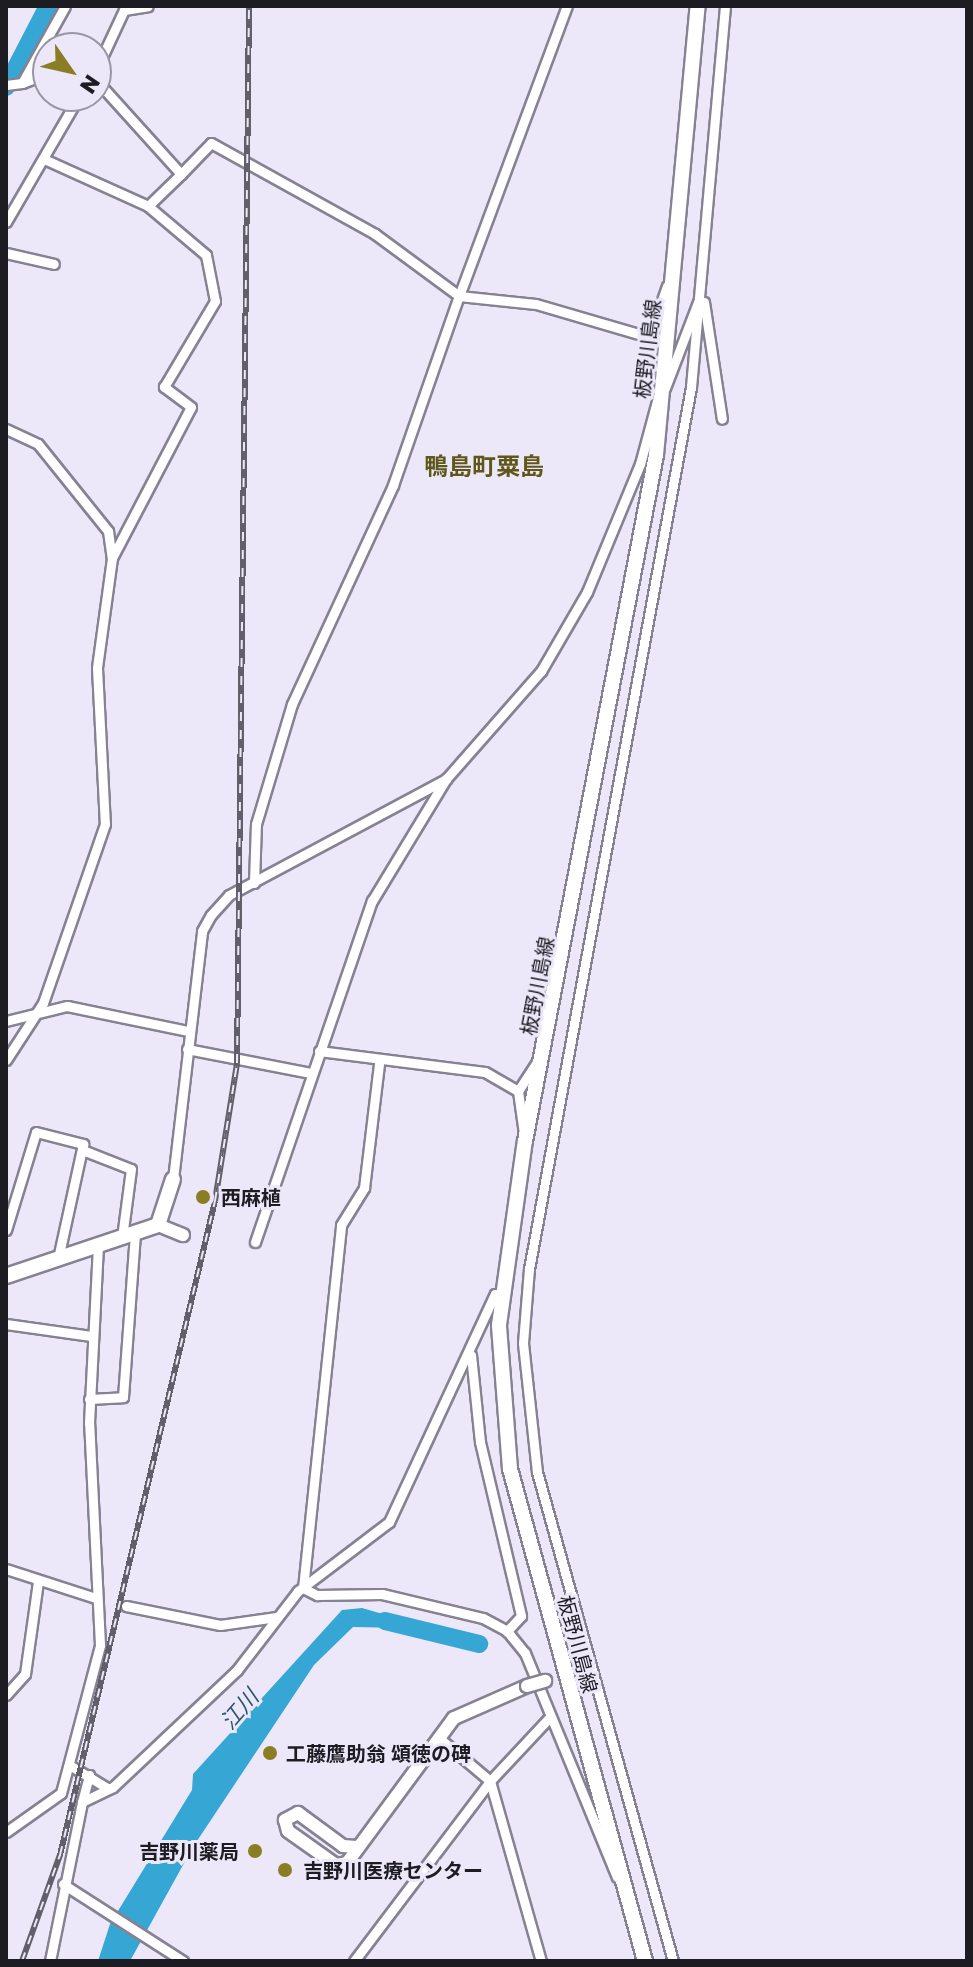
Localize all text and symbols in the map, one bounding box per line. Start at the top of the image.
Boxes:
north arrow [32,32,112,112]
text: N [75,70,107,99]
street label: 板野川島線 [629,298,665,400]
district label: 鴨島町粟島 [424,452,544,480]
street label: 板野川島線 [516,935,558,1037]
place label: 西麻植 [221,1185,281,1209]
marker: 西麻植 [192,1186,214,1208]
street label: 板野川島線 [553,1593,603,1695]
water label: 江川 [215,1684,263,1734]
place label: 工藤鷹助翁 頌徳の碑 [286,1741,471,1765]
marker: 工藤鷹助翁 頌徳の碑 [261,1744,279,1762]
place label: 吉野川薬局 [139,1839,239,1863]
marker: 吉野川薬局 [246,1842,264,1860]
place label: 吉野川医療センター [303,1858,483,1882]
marker: 吉野川医療センター [274,1859,296,1881]

